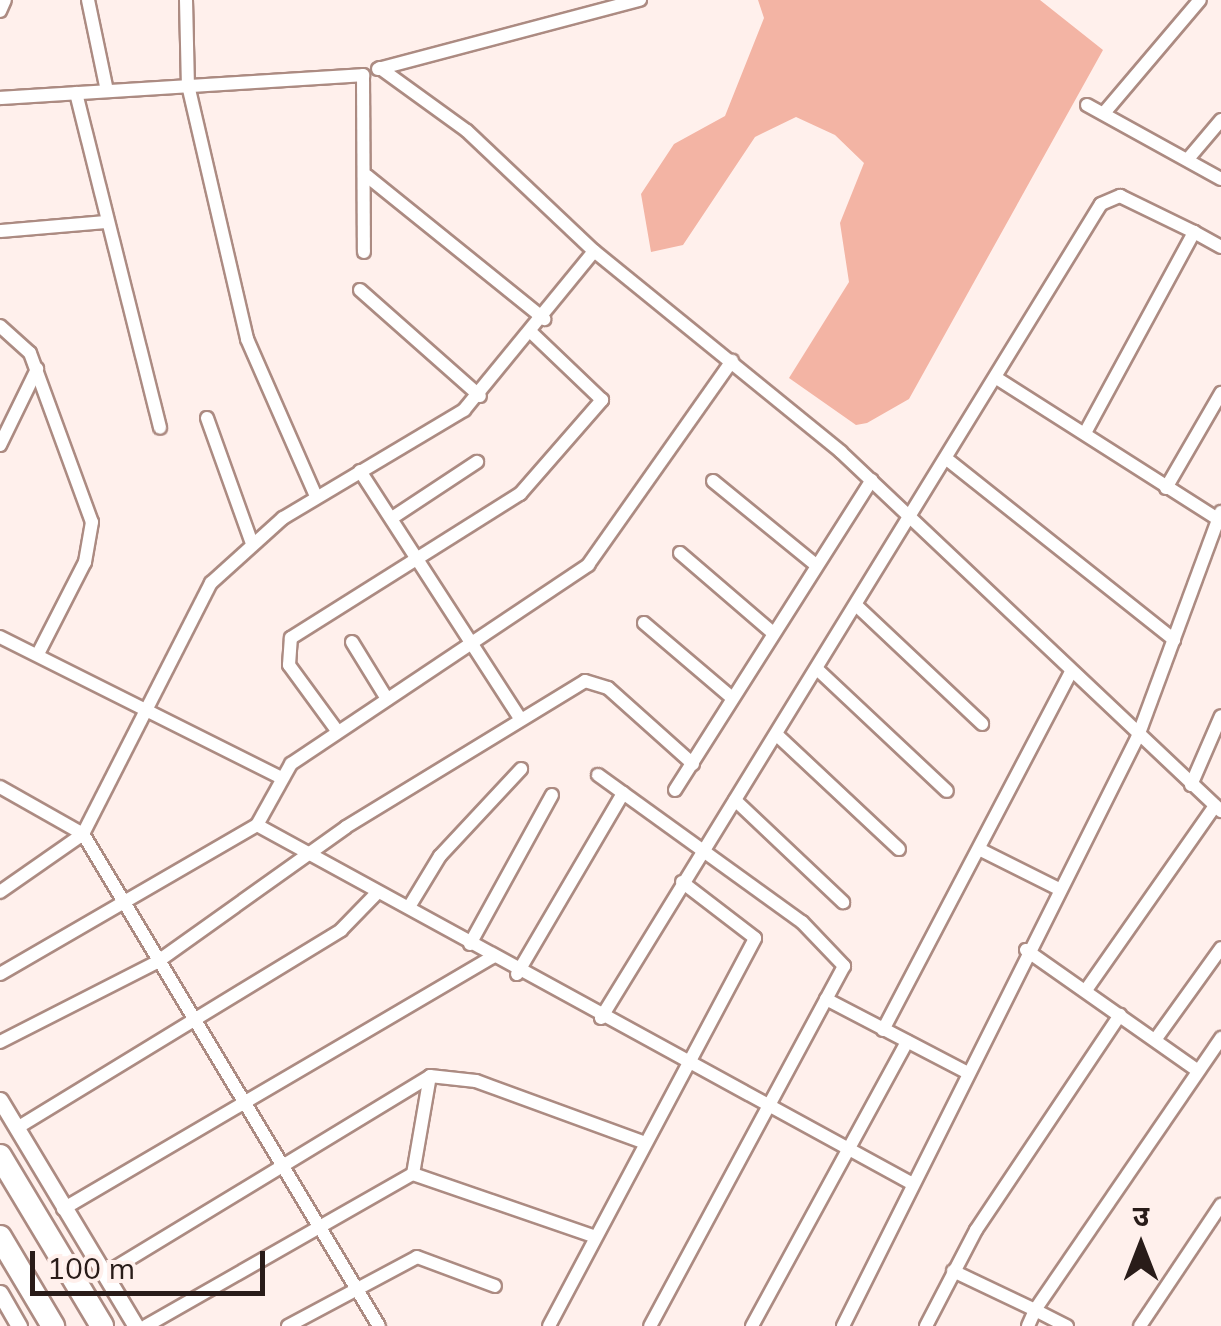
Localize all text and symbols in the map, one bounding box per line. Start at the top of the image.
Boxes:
north arrow [1091,1196,1191,1296]
text: उ [1133,1198,1149,1233]
scale bar [35,1231,270,1293]
text: 100 m [47,1249,135,1287]

